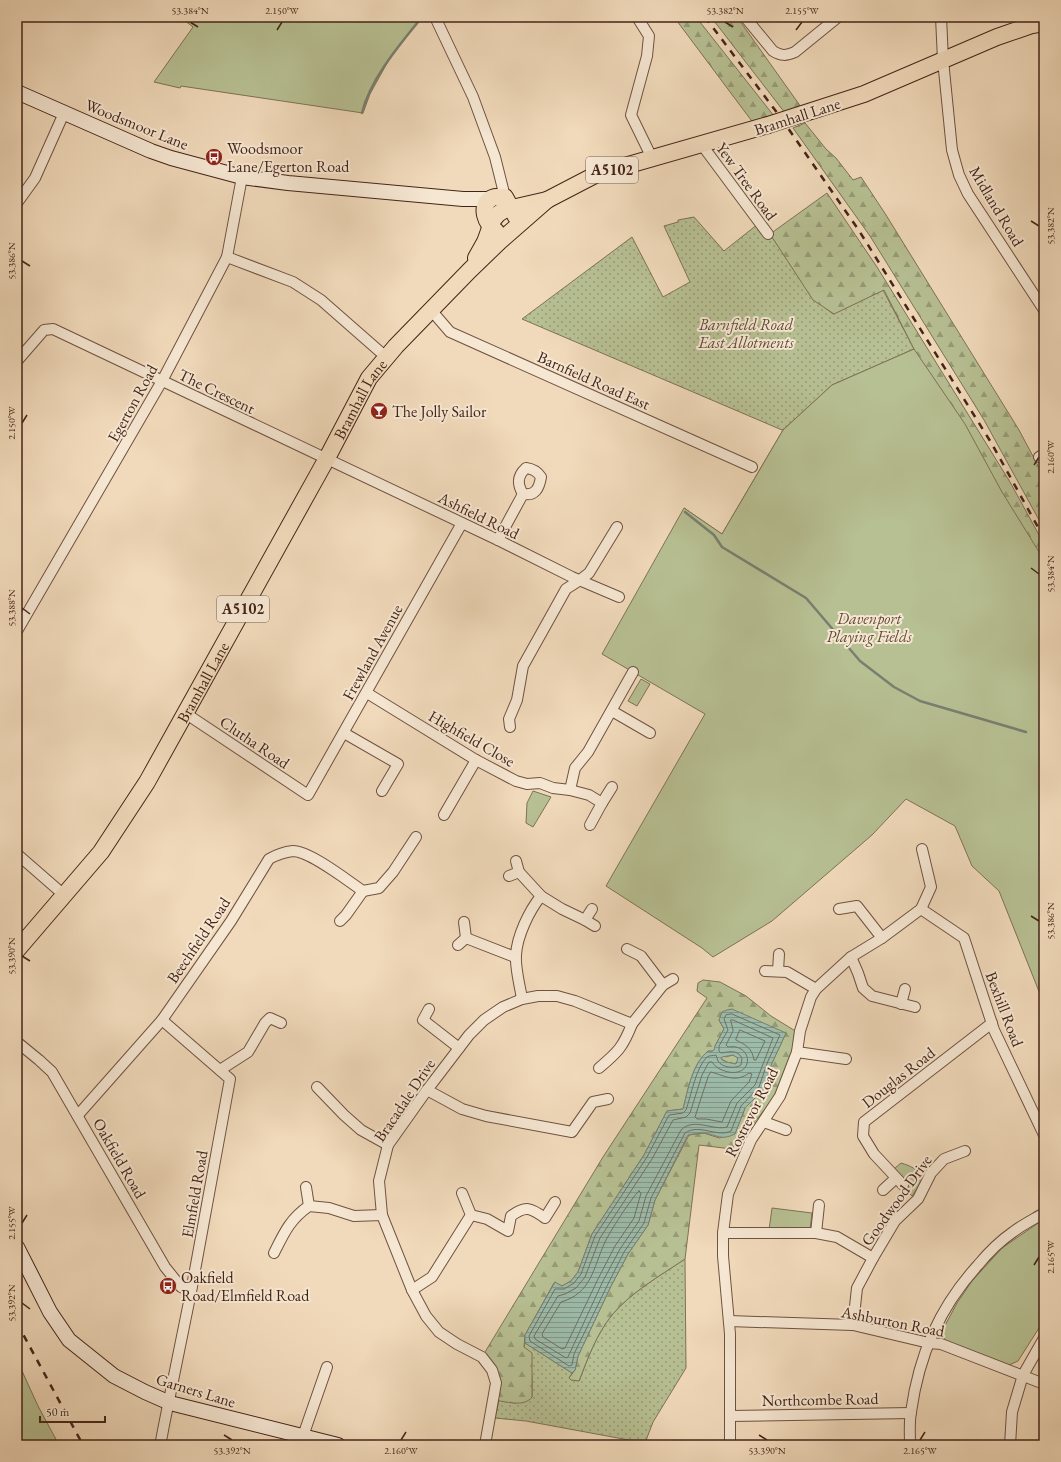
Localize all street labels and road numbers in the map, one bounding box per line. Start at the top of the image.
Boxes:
street label: Bramhall Lane [751,93,843,140]
street label: Woodsmoor Lane [82,94,191,155]
street label: Yew Tree Road [711,138,783,225]
road number: A5102 [586,157,638,183]
street label: Midland Road [964,162,1029,251]
street label: Barnfield Road East [534,346,653,415]
street label: Bramhall Lane [329,355,392,443]
street label: Egerton Road [102,360,163,446]
street label: The Crescent [175,364,258,419]
street label: Ashfield Road [434,486,524,544]
road number: A5102 [217,596,269,622]
street label: Frewland Avenue [337,601,407,704]
street label: Bramhall Lane [172,638,234,727]
street label: Highfield Close [425,705,519,772]
street label: Clutha Road [216,711,294,774]
street label: Beechfield Road [162,892,235,987]
street label: Bexhill Road [981,969,1029,1051]
street label: Douglas Road [857,1042,940,1113]
street label: Bracadale Drive [369,1055,440,1146]
street label: Rostrevor Road [720,1063,783,1161]
street label: Oakfield Road [88,1114,151,1203]
street label: Elmfield Road [176,1148,213,1239]
street label: Goodwood Drive [856,1151,936,1250]
street label: Ashburton Road [839,1301,947,1342]
street label: Garners Lane [153,1368,238,1413]
street label: Northcombe Road [761,1388,880,1411]

